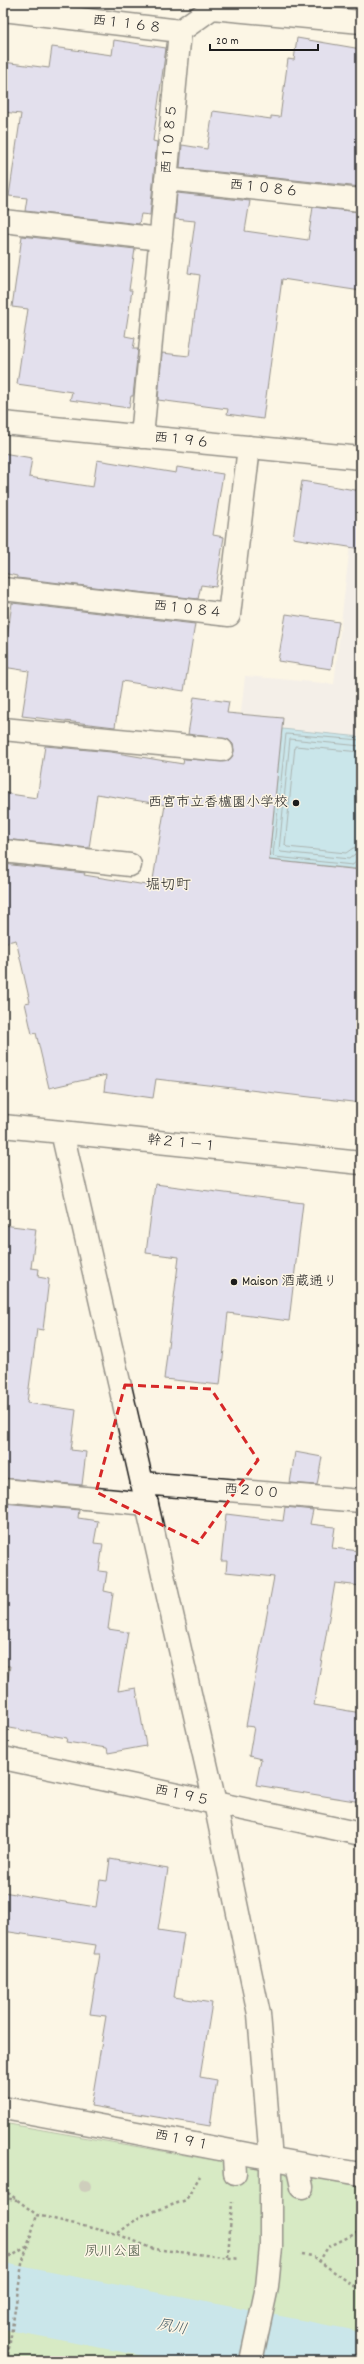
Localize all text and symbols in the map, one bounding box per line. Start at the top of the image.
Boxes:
street label: 西１１６８ [91,11,163,39]
scale bar [210,26,318,52]
text: 20 m [216,33,239,50]
street label: 西１０８５ [157,103,183,175]
street label: 西１０８６ [228,175,300,203]
street label: 西１９６ [153,428,211,454]
street label: 西１０８４ [152,596,224,624]
place label: 西宮市立香櫨園小学校 [148,793,288,813]
marker: 西宮市立香櫨園小学校 [291,798,301,808]
district label: 堀切町 [145,875,191,897]
street label: 幹２１－１ [146,1130,218,1158]
place label: Maison 酒蔵通り [242,1272,337,1292]
marker: Maison 酒蔵通り [229,1277,239,1287]
street label: 西２００ [223,1480,281,1504]
street label: 西１９５ [153,1780,211,1812]
street label: 西１９１ [153,2125,211,2157]
park label: 夙川公園 [85,2242,141,2262]
water label: 夙川 [155,2314,189,2342]

